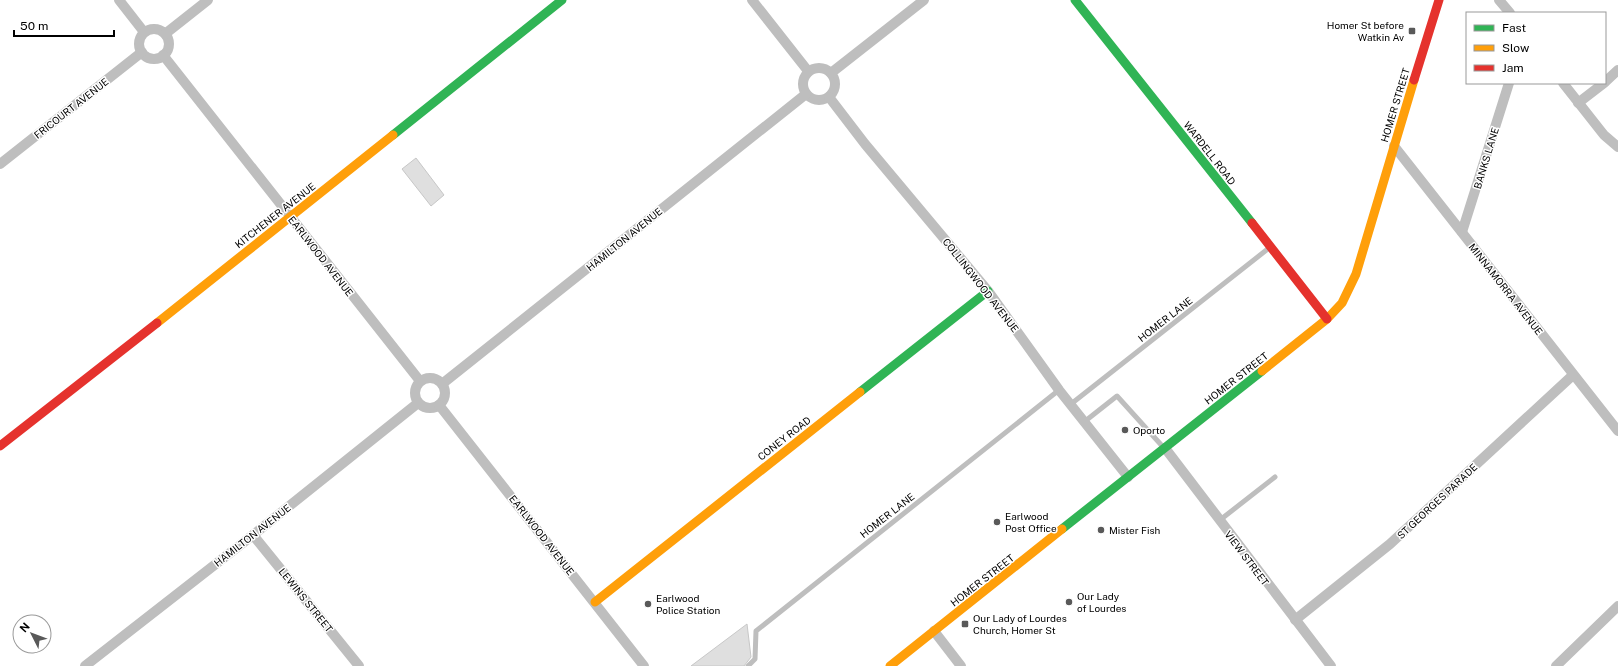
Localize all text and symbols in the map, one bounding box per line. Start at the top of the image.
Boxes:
scale bar [14,12,114,38]
legend [1466,12,1606,84]
text: 50 m [20,19,48,33]
place label: Homer St before Watkin Av [1327,19,1404,43]
text: Fast [1502,21,1527,35]
marker: Homer St before Watkin Av [1407,26,1417,36]
text: Slow [1502,41,1530,55]
text: Jam [1502,61,1524,75]
street label: HOMER STREET [1378,66,1412,144]
street label: FRICOURT AVENUE [31,75,111,141]
street label: WARDELL ROAD [1182,119,1239,187]
street label: BANKS LANE [1471,126,1501,190]
street label: KITCHENER AVENUE [232,180,318,250]
street label: HAMILTON AVENUE [584,205,664,273]
street label: EARLWOOD AVENUE [286,214,356,298]
street label: COLLINGWOOD AVENUE [941,236,1021,334]
street label: MINNAMORRA AVENUE [1467,241,1545,337]
street label: HOMER LANE [1135,294,1195,344]
street label: HOMER STREET [1202,349,1270,406]
street label: CONEY ROAD [755,413,813,463]
place label: Oporto [1133,424,1165,436]
marker: Oporto [1120,425,1130,435]
street label: ST GEORGES PARADE [1394,461,1480,541]
street label: HOMER LANE [857,490,917,540]
street label: EARLWOOD AVENUE [507,493,577,577]
street label: HAMILTON AVENUE [211,501,293,569]
place label: Earlwood Post Office [1005,510,1057,534]
marker: Earlwood Post Office [992,517,1002,527]
place label: Mister Fish [1109,524,1161,536]
marker: Mister Fish [1096,525,1106,535]
street label: VIEW STREET [1222,528,1272,588]
street label: HOMER STREET [948,551,1016,608]
street label: LEWINS STREET [277,566,336,634]
place label: Our Lady of Lourdes [1077,590,1126,614]
place label: Earlwood Police Station [656,592,721,616]
marker: Our Lady of Lourdes [1064,597,1074,607]
marker: Earlwood Police Station [643,599,653,609]
place label: Our Lady of Lourdes Church, Homer St [973,612,1067,636]
north arrow [12,614,52,654]
marker: Our Lady of Lourdes Church, Homer St [960,619,970,629]
text: N [17,620,32,635]

